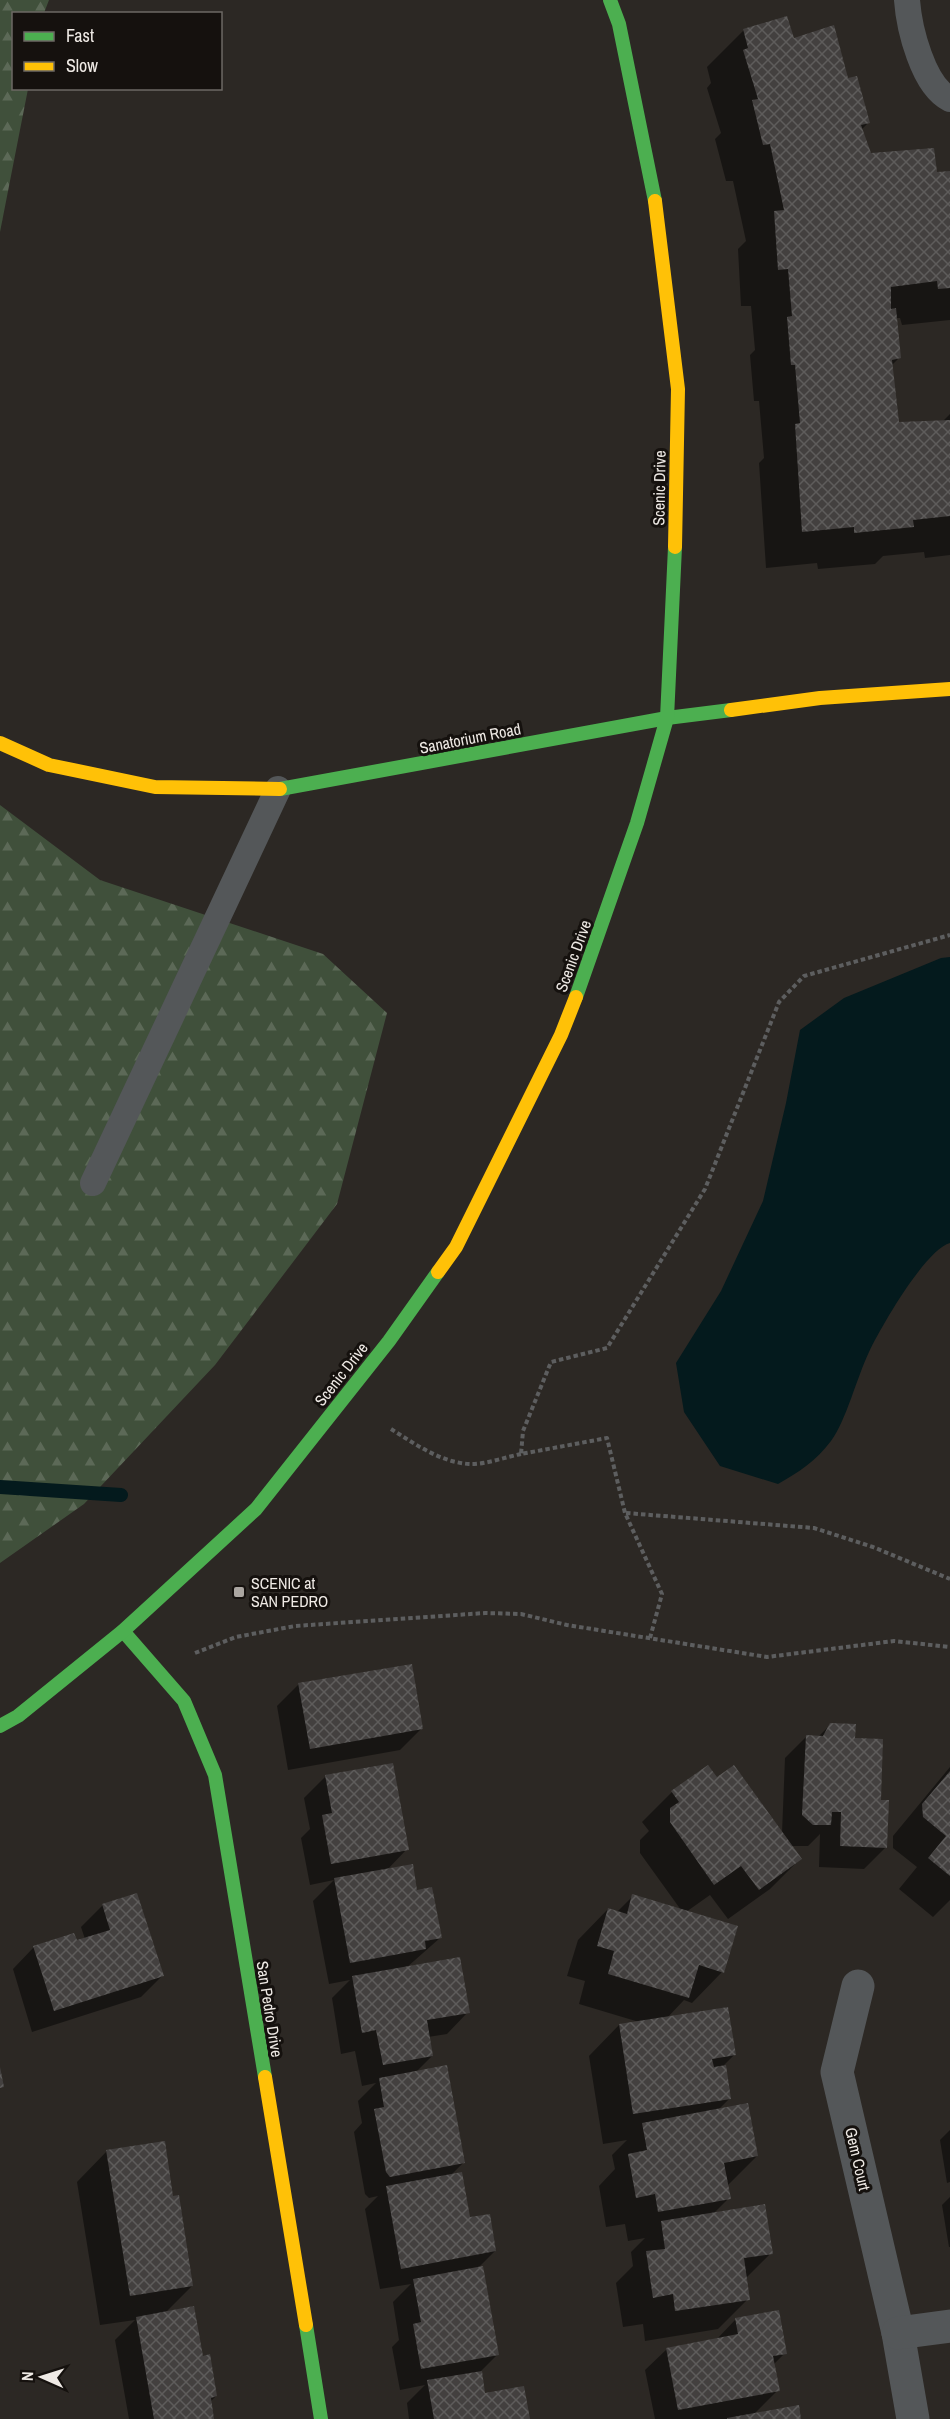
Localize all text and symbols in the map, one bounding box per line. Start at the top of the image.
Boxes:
legend [12,12,222,90]
text: Fast [66,23,94,48]
text: Slow [66,53,98,78]
street label: Scenic Drive [647,450,671,526]
street label: Sanatorium Road [417,717,523,759]
street label: Scenic Drive [550,917,596,995]
street label: Scenic Drive [309,1338,373,1410]
place label: SCENIC at SAN PEDRO [251,1572,328,1612]
marker: SCENIC at SAN PEDRO [232,1585,246,1599]
street label: San Pedro Drive [252,1959,288,2059]
street label: Gem Court [840,2125,876,2193]
north arrow [12,2347,72,2407]
text: N [16,2371,38,2382]

